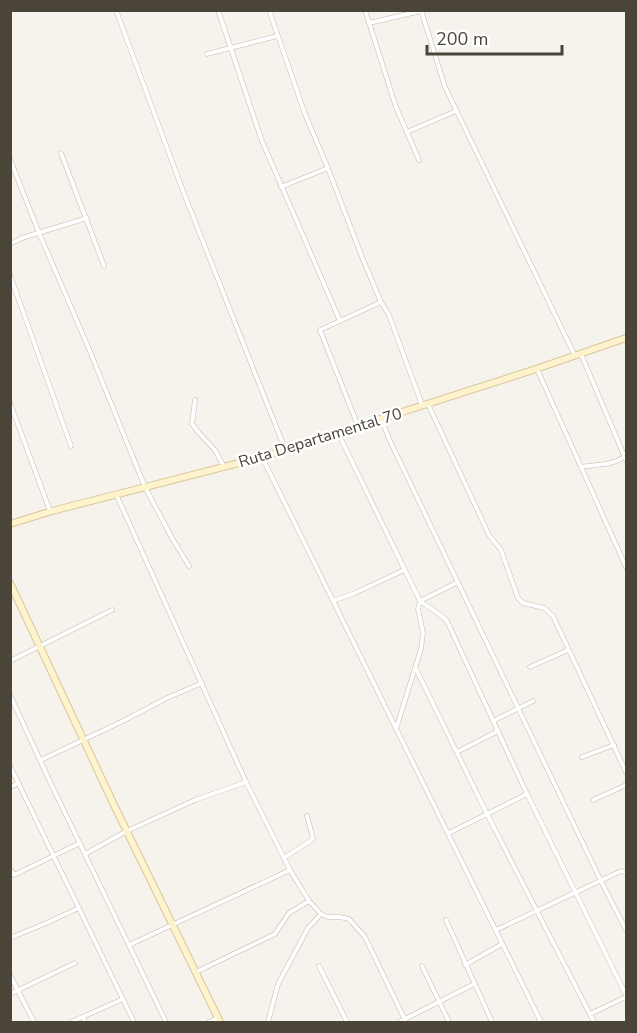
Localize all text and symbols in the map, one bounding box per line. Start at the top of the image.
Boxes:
scale bar [427,18,562,56]
text: 200 m [436,27,488,51]
street label: Ruta Departamental 70 [236,403,405,473]

